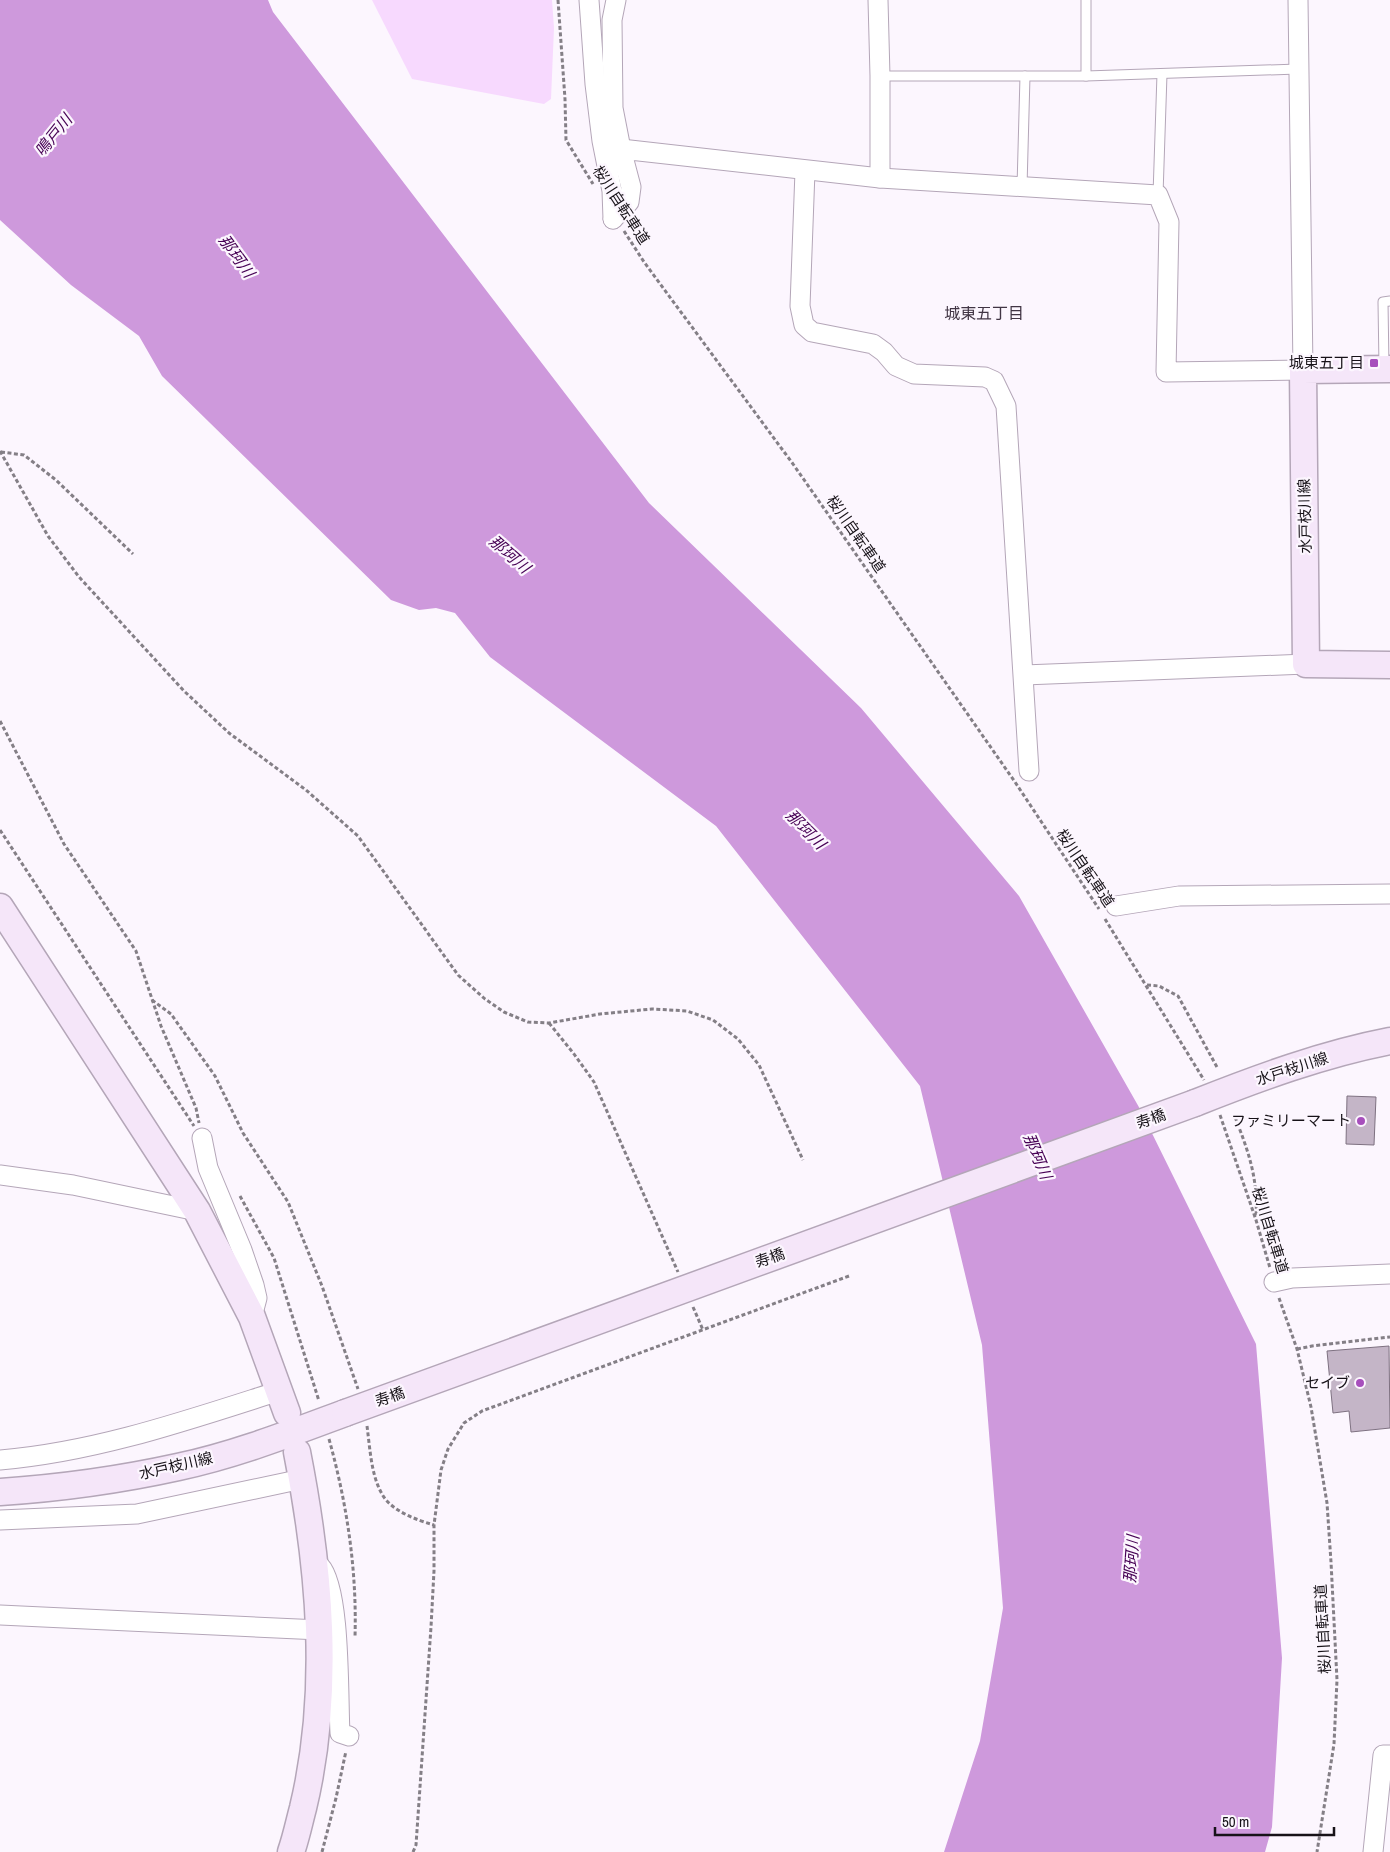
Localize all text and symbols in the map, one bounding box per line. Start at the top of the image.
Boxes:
water label: 鳴戸川 [29,108,78,161]
street label: 桜川自転車道 [588,161,655,248]
water label: 那珂川 [214,230,261,283]
district label: 城東五丁目 [944,302,1024,324]
place label: 城東五丁目 [1289,352,1364,373]
marker: 城東五丁目 [1368,357,1380,369]
street label: 水戸枝川線 [1293,478,1316,554]
street label: 桜川自転車道 [822,491,891,577]
water label: 那珂川 [485,530,537,579]
water label: 那珂川 [781,804,832,855]
street label: 桜川自転車道 [1052,825,1119,911]
street label: 水戸枝川線 [1253,1047,1331,1090]
street label: 寿橋 [1133,1104,1169,1134]
place label: ファミリーマート [1231,1110,1351,1131]
marker: ファミリーマート [1355,1115,1367,1127]
water label: 那珂川 [1018,1130,1058,1184]
street label: 桜川自転車道 [1247,1184,1294,1276]
street label: 寿橋 [752,1243,788,1273]
place label: セイブ [1305,1372,1350,1393]
marker: セイブ [1354,1377,1366,1389]
street label: 寿橋 [372,1382,408,1412]
street label: 水戸枝川線 [137,1447,215,1484]
water label: 那珂川 [1118,1532,1144,1584]
street label: 桜川自転車道 [1310,1584,1335,1675]
scale bar [1215,1804,1334,1836]
text: 50 m [1222,1811,1249,1832]

